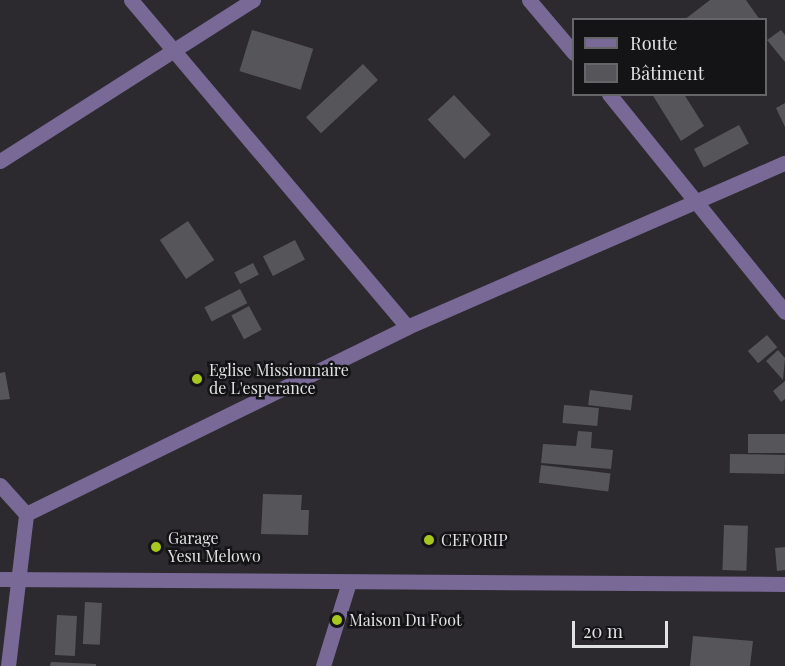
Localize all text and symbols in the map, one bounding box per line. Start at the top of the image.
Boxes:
legend [572,18,767,96]
text: Route [630,31,677,55]
text: Bâtiment [630,61,704,85]
place label: Eglise Missionnaire de L'esperance [209,360,349,398]
marker: Eglise Missionnaire de L'esperance [190,372,204,386]
place label: Garage Yesu Melowo [168,528,261,566]
place label: CEFORIP [441,530,508,550]
marker: CEFORIP [422,533,436,547]
marker: Garage Yesu Melowo [149,540,163,554]
scale bar [575,609,671,647]
place label: Maison Du Foot [349,610,462,630]
marker: Maison Du Foot [330,613,344,627]
text: 20 m [583,619,623,643]

